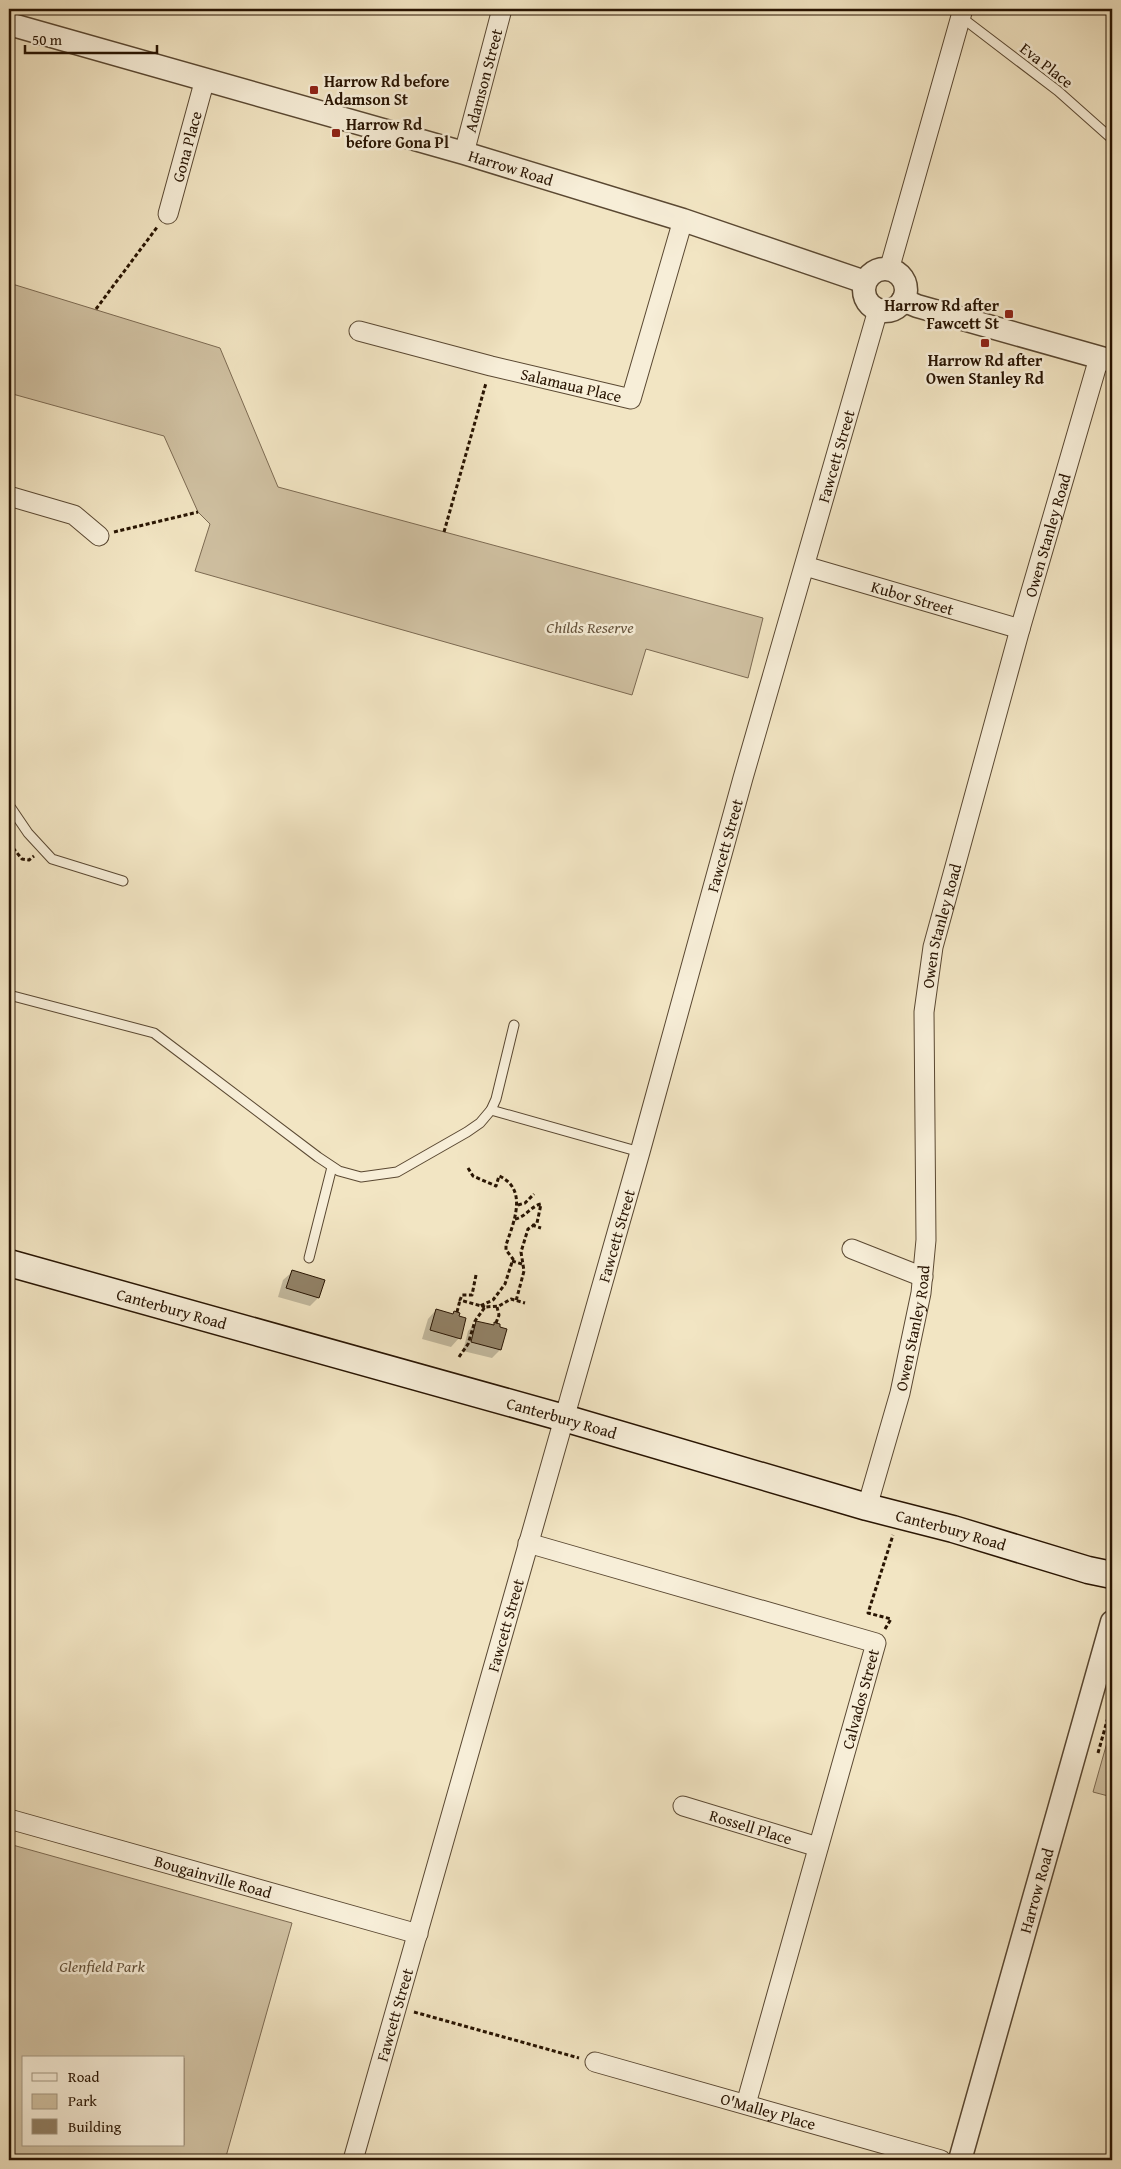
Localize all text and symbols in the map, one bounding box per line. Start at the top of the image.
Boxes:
scale bar [25,22,158,54]
street label: Adamson Street [458,26,508,135]
text: 50 m [32,29,63,50]
street label: Eva Place [1015,36,1079,94]
place label: Harrow Rd before Adamson St [324,69,450,111]
marker: Harrow Rd before Adamson St [308,84,320,96]
street label: Gona Place [165,108,208,185]
place label: Harrow Rd before Gona Pl [346,112,449,154]
marker: Harrow Rd before Gona Pl [330,127,342,139]
street label: Harrow Road [466,143,557,192]
place label: Harrow Rd after Fawcett St [884,293,1000,335]
marker: Harrow Rd after Fawcett St [1003,308,1015,320]
marker: Harrow Rd after Owen Stanley Rd [979,337,991,349]
place label: Harrow Rd after Owen Stanley Rd [926,348,1045,390]
street label: Salamaua Place [518,361,624,408]
street label: Fawcett Street [811,406,861,505]
street label: Owen Stanley Road [1018,470,1077,600]
street label: Kubor Street [868,574,957,621]
park label: Childs Reserve [546,615,634,639]
street label: Fawcett Street [700,796,749,895]
street label: Owen Stanley Road [915,860,967,990]
street label: Fawcett Street [591,1186,641,1285]
street label: Owen Stanley Road [889,1263,936,1393]
street label: Canterbury Road [114,1282,230,1335]
street label: Canterbury Road [504,1391,620,1445]
street label: Canterbury Road [893,1503,1010,1557]
street label: Fawcett Street [481,1576,530,1675]
street label: Calvados Street [835,1646,885,1752]
street label: Rossell Place [707,1803,795,1851]
street label: Harrow Road [1013,1845,1060,1936]
street label: Bougainville Road [152,1848,275,1904]
park label: Glenfield Park [59,1954,145,1978]
street label: Fawcett Street [370,1965,419,2064]
legend [22,2056,185,2146]
text: Road [68,2066,99,2087]
street label: O'Malley Place [718,2086,819,2136]
text: Park [68,2090,97,2111]
text: Building [68,2116,122,2137]

